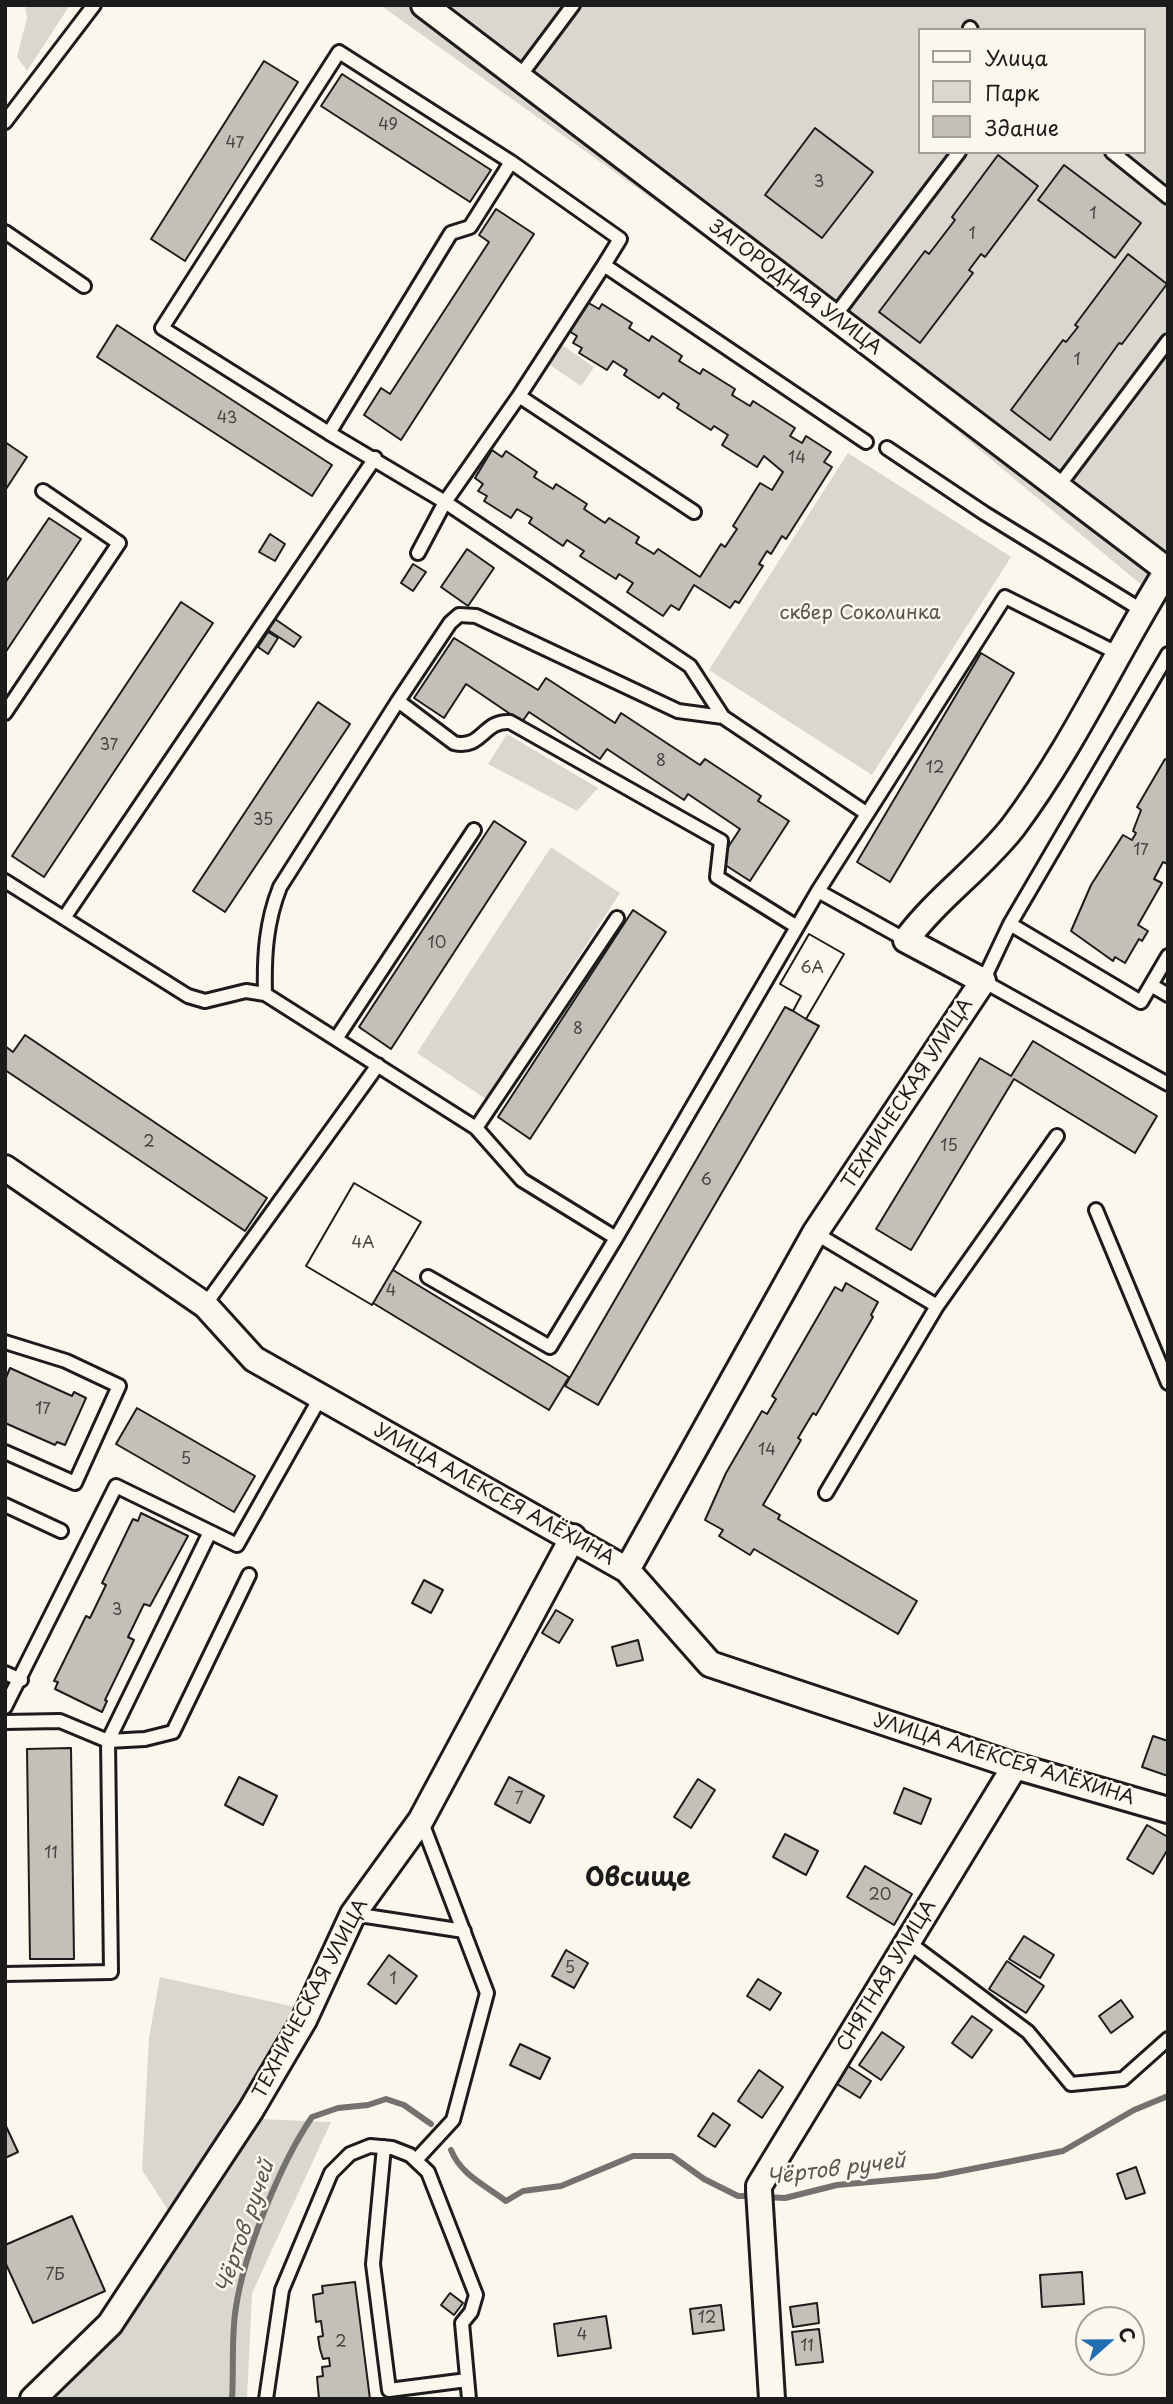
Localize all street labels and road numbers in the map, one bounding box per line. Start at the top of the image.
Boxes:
street label: ЗАГОРОДНАЯ УЛИЦА [704,216,886,360]
street label: ТЕХНИЧЕСКАЯ УЛИЦА [838,995,978,1193]
street label: УЛИЦА АЛЕКСЕЯ АЛЁХИНА [370,1419,618,1571]
street label: УЛИЦА АЛЕКСЕЯ АЛЁХИНА [871,1709,1137,1811]
street label: ТЕХНИЧЕСКАЯ УЛИЦА [249,1895,373,2103]
street label: СНЯТНАЯ УЛИЦА [833,1896,941,2056]

